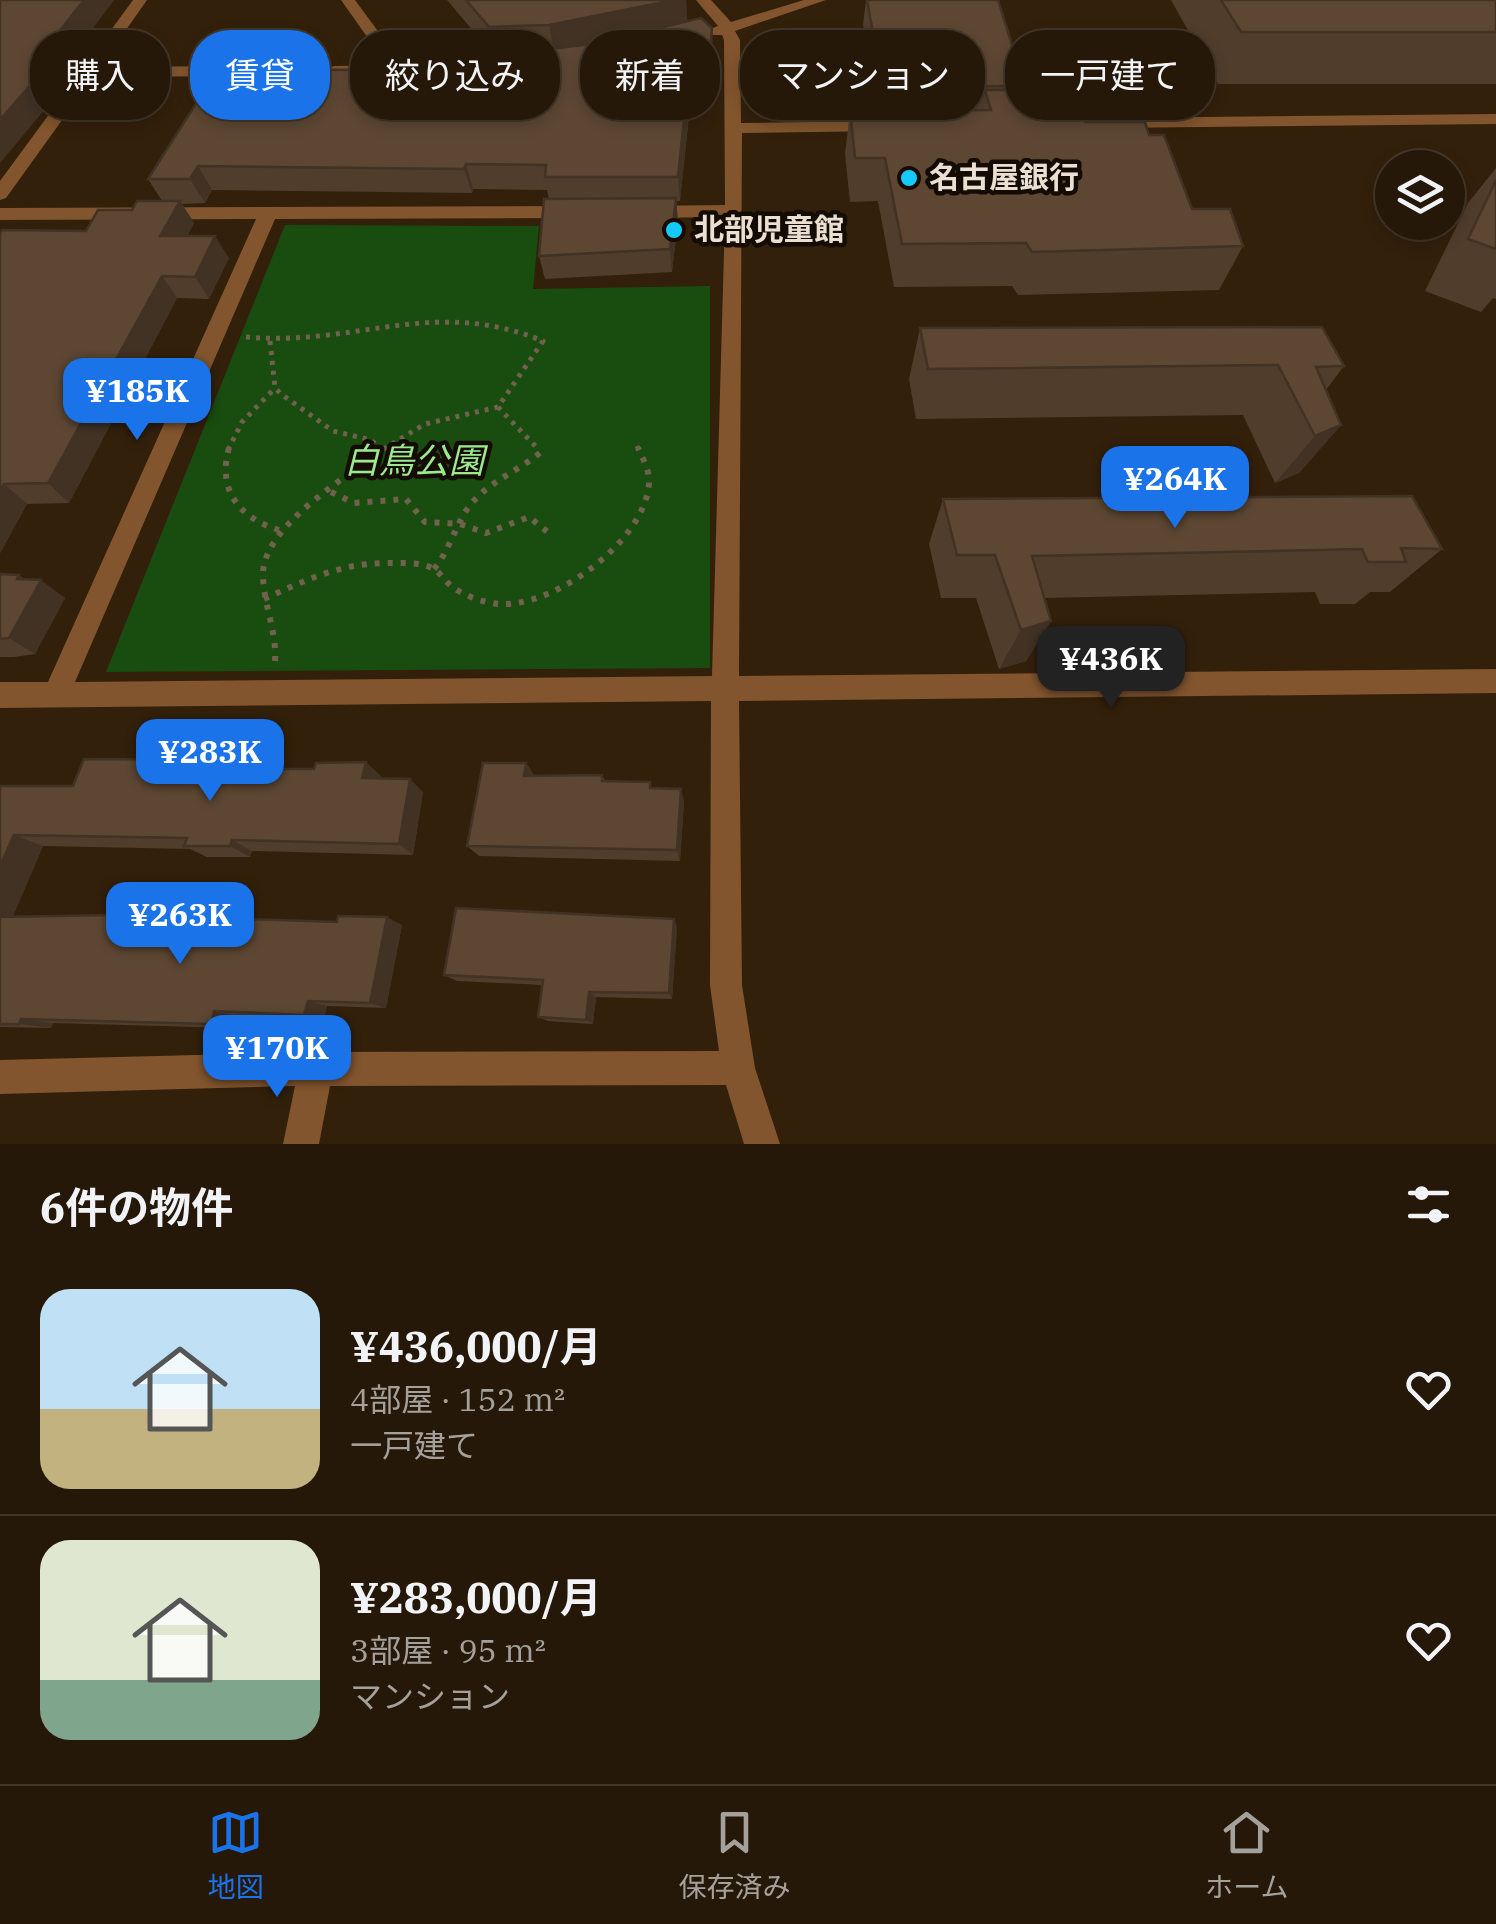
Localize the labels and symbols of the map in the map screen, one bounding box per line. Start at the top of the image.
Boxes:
place label: 名古屋銀行 [929,157,1079,196]
marker: 名古屋銀行 [898,167,920,189]
place label: 北部児童館 [694,209,844,248]
marker: 北部児童館 [663,219,685,241]
pin: ¥185K [67,358,207,443]
park label: 白鳥公園 [344,437,489,483]
pin: ¥264K [1105,446,1245,531]
pin: ¥436K [1041,626,1181,711]
pin: ¥283K [140,719,280,804]
pin: ¥263K [110,882,250,967]
pin: ¥170K [207,1015,347,1100]

